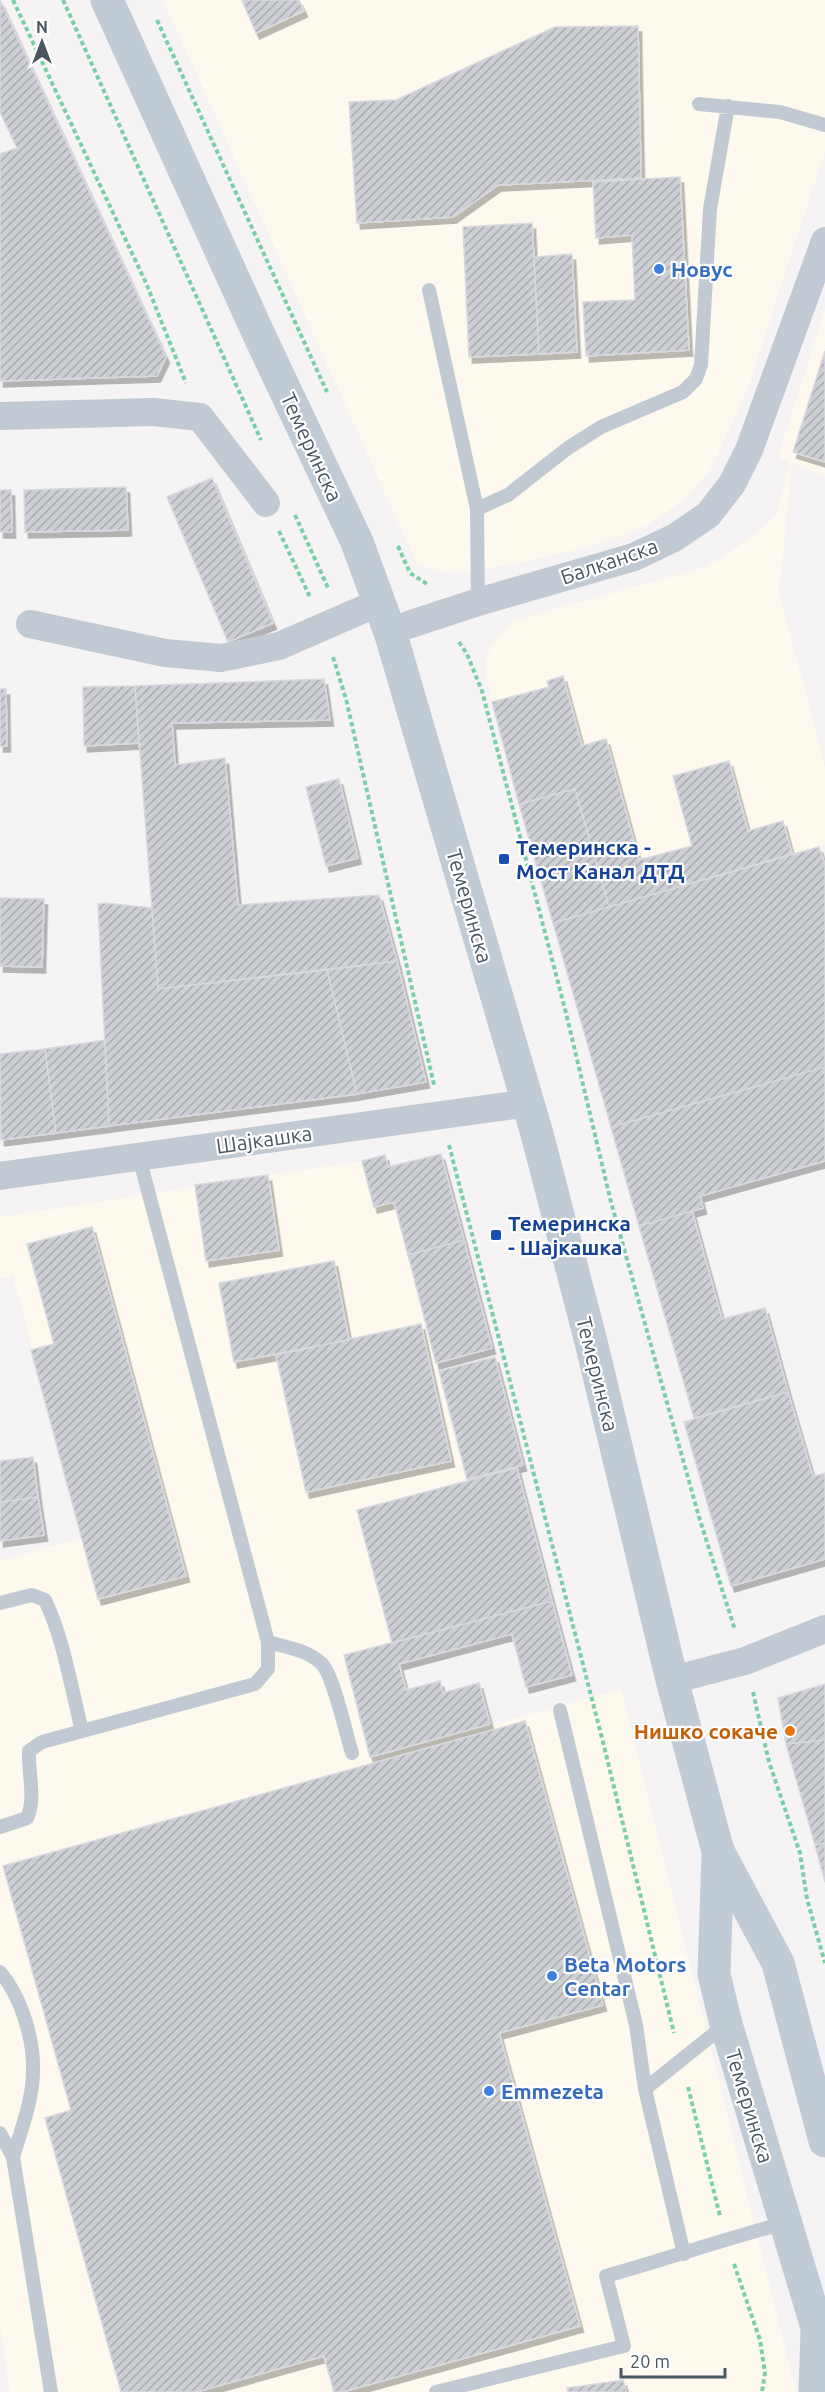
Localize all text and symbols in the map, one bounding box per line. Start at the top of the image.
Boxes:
north arrow [12,12,72,72]
text: N [36,18,48,36]
place label: Новус [671,257,733,281]
marker: Новус [652,262,666,276]
street label: Темеринска [276,389,348,505]
street label: Балканска [557,533,661,589]
place label: Темеринска - Мост Канал ДТД [516,835,685,883]
street label: Темеринска [442,846,498,966]
marker: Темеринска - Мост Канал ДТД [497,852,511,866]
street label: Шајкашка [215,1120,313,1158]
place label: Темеринска - Шајкашка [508,1211,631,1259]
marker: Темеринска - Шајкашка [489,1228,503,1242]
street label: Темеринска [572,1314,624,1434]
place label: Нишко сокаче [634,1719,778,1743]
marker: Нишко сокаче [783,1724,797,1738]
place label: Beta Motors Centar [564,1952,686,2000]
marker: Beta Motors Centar [545,1969,559,1983]
street label: Темеринска [721,2046,779,2166]
place label: Emmezeta [501,2079,604,2103]
marker: Emmezeta [482,2084,496,2098]
scale bar [621,2341,724,2379]
text: 20 m [630,2351,670,2371]

